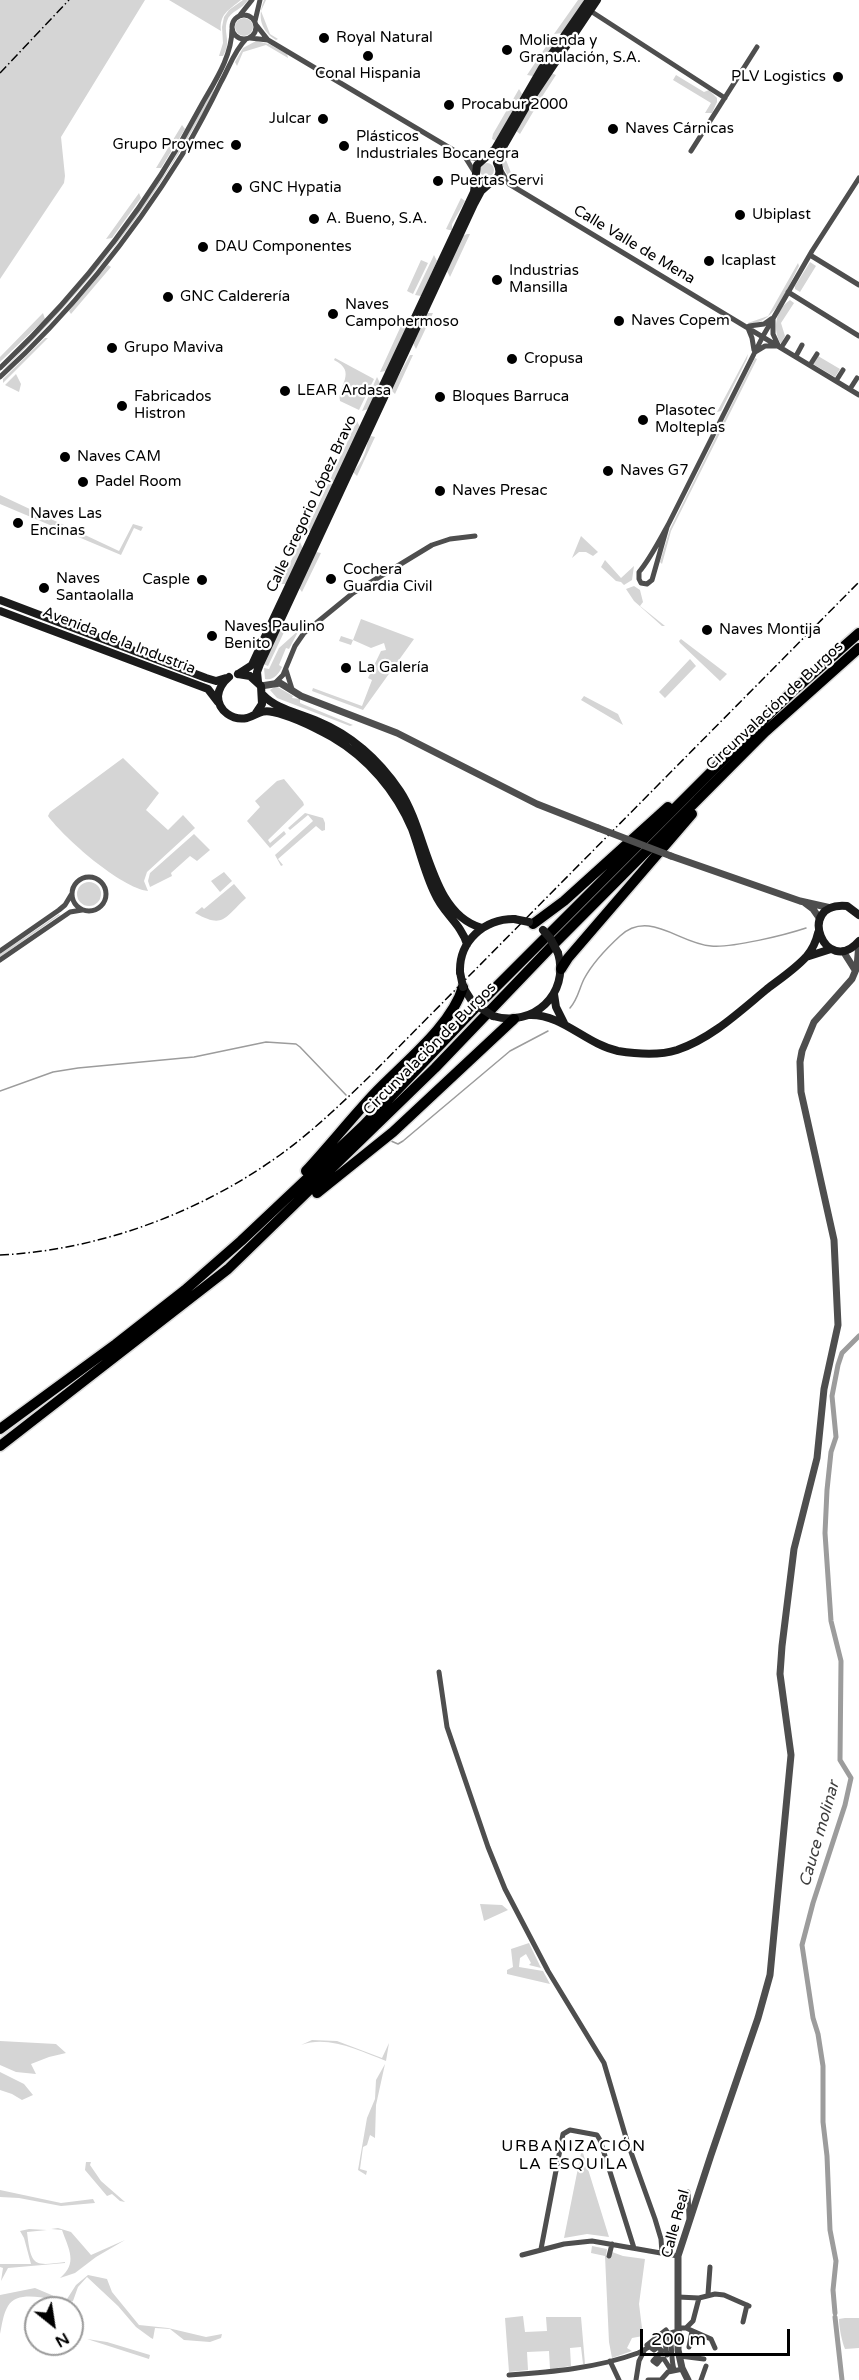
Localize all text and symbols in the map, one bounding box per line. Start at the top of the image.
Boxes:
place label: Royal Natural [336,29,433,47]
marker: Royal Natural [317,31,331,45]
place label: Molienda y Granulación, S.A. [519,32,641,67]
marker: Molienda y Granulación, S.A. [500,43,514,57]
marker: Conal Hispania [361,49,375,63]
place label: Conal Hispania [315,65,421,83]
place label: PLV Logistics [731,68,826,86]
marker: PLV Logistics [831,70,845,84]
place label: Procabur 2000 [461,96,568,114]
marker: Procabur 2000 [442,98,456,112]
place label: Julcar [269,110,311,128]
marker: Julcar [316,112,330,126]
place label: Naves Cárnicas [625,120,734,138]
marker: Naves Cárnicas [606,122,620,136]
place label: Plásticos Industriales Bocanegra [356,128,519,163]
place label: Grupo Proymec [112,136,224,154]
marker: Grupo Proymec [229,138,243,152]
marker: Plásticos Industriales Bocanegra [337,139,351,153]
place label: Puertas Servi [450,172,544,190]
marker: Puertas Servi [431,174,445,188]
place label: GNC Hypatia [249,179,342,197]
marker: GNC Hypatia [230,181,244,195]
street label: Calle Valle de Mena [570,202,698,288]
place label: Ubiplast [752,206,811,224]
marker: Ubiplast [733,208,747,222]
place label: A. Bueno, S.A. [326,210,427,228]
marker: A. Bueno, S.A. [307,212,321,226]
place label: DAU Componentes [215,238,352,256]
marker: DAU Componentes [196,240,210,254]
place label: Icaplast [721,252,776,270]
marker: Icaplast [702,254,716,268]
place label: Industrias Mansilla [509,262,579,297]
marker: Industrias Mansilla [490,273,504,287]
place label: GNC Calderería [180,288,290,306]
marker: GNC Calderería [161,290,175,304]
place label: Naves Campohermoso [345,296,459,331]
marker: Naves Campohermoso [326,307,340,321]
place label: Naves Copem [631,312,730,330]
marker: Naves Copem [612,314,626,328]
place label: Grupo Maviva [124,339,223,357]
marker: Grupo Maviva [105,341,119,355]
place label: Cropusa [524,350,583,368]
marker: Cropusa [505,352,519,366]
place label: LEAR Ardasa [297,382,391,400]
marker: LEAR Ardasa [278,384,292,398]
place label: Fabricados Histron [134,388,212,423]
place label: Bloques Barruca [452,388,569,406]
marker: Bloques Barruca [433,390,447,404]
marker: Fabricados Histron [115,399,129,413]
place label: Plasotec Molteplas [655,402,725,437]
street label: Calle Gregorio López Bravo [263,412,361,596]
marker: Plasotec Molteplas [636,413,650,427]
place label: Naves CAM [77,448,161,466]
marker: Naves CAM [58,450,72,464]
place label: Naves G7 [620,462,689,480]
marker: Naves G7 [601,464,615,478]
place label: Padel Room [95,473,181,491]
marker: Padel Room [76,475,90,489]
place label: Naves Presac [452,482,547,500]
marker: Naves Presac [433,484,447,498]
place label: Naves Las Encinas [30,505,102,540]
marker: Naves Las Encinas [11,516,25,530]
place label: Cochera Guardia Civil [343,561,433,596]
place label: Naves Santaolalla [56,570,134,605]
place label: Casple [142,571,190,589]
marker: Cochera Guardia Civil [324,572,338,586]
marker: Casple [195,573,209,587]
marker: Naves Santaolalla [37,581,51,595]
street label: Avenida de la Industria [40,604,198,678]
place label: Naves Paulino Benito [224,618,325,653]
place label: Naves Montija [719,621,821,639]
marker: Naves Montija [700,623,714,637]
marker: Naves Paulino Benito [205,629,219,643]
street label: Circunvalación de Burgos [703,638,847,774]
place label: La Galería [358,659,429,677]
marker: La Galería [339,661,353,675]
street label: Circunvalación de Burgos [360,979,500,1119]
water label: Cauce molinar [796,1779,844,1889]
district label: URBANIZACIÓN LA ESQUILA [501,2137,647,2175]
street label: Calle Real [658,2188,694,2260]
north arrow [24,2296,84,2356]
scale bar [643,2317,793,2355]
text: N [51,2328,73,2352]
text: 200 m [651,2328,706,2350]

